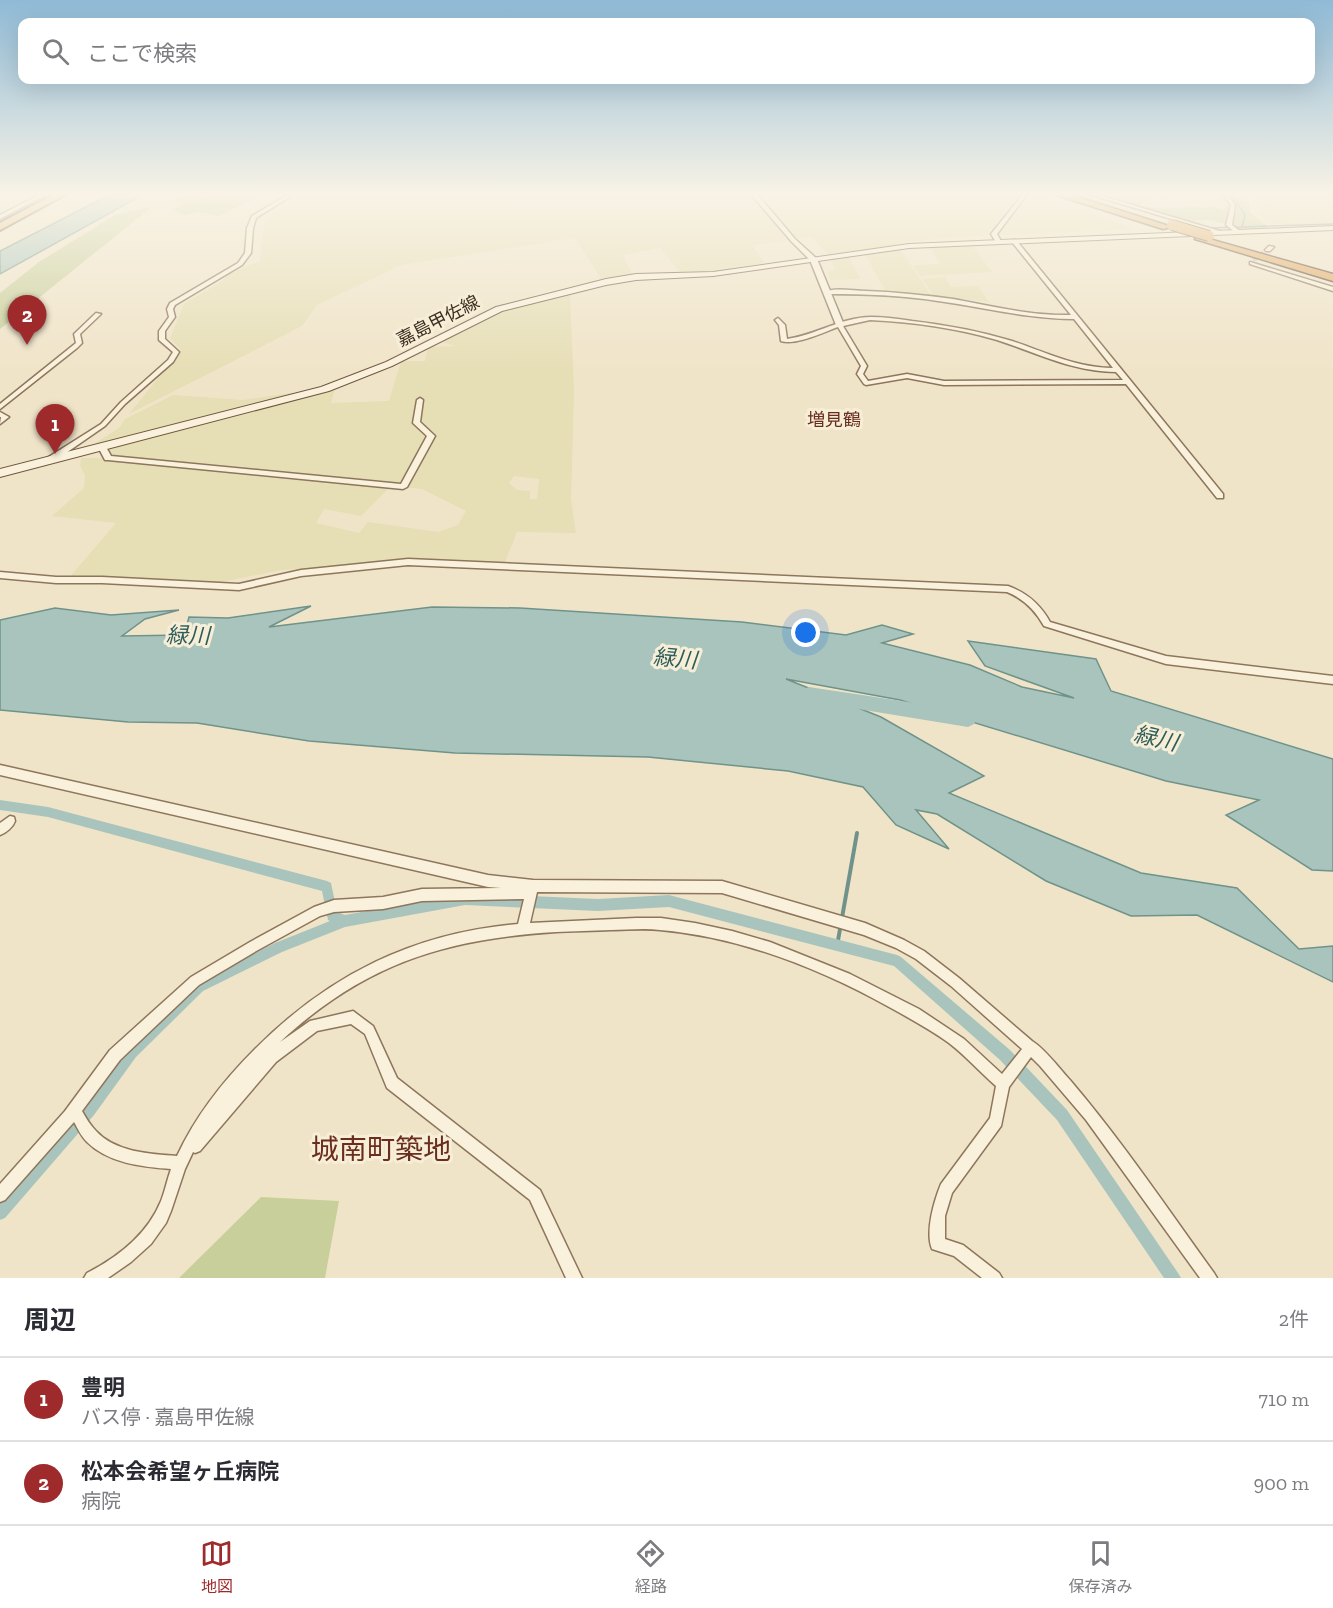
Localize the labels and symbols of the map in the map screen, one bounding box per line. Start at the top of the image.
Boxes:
street label: 嘉島甲佐線 [393,291,483,351]
pin: 2 [8,296,46,345]
pin: 1 [36,404,74,454]
district label: 増見鶴 [807,409,861,431]
your location [791,618,820,647]
water label: 緑川 [166,622,212,649]
water label: 緑川 [652,643,700,674]
water label: 緑川 [1131,720,1182,757]
district label: 城南町築地 [311,1133,451,1166]

